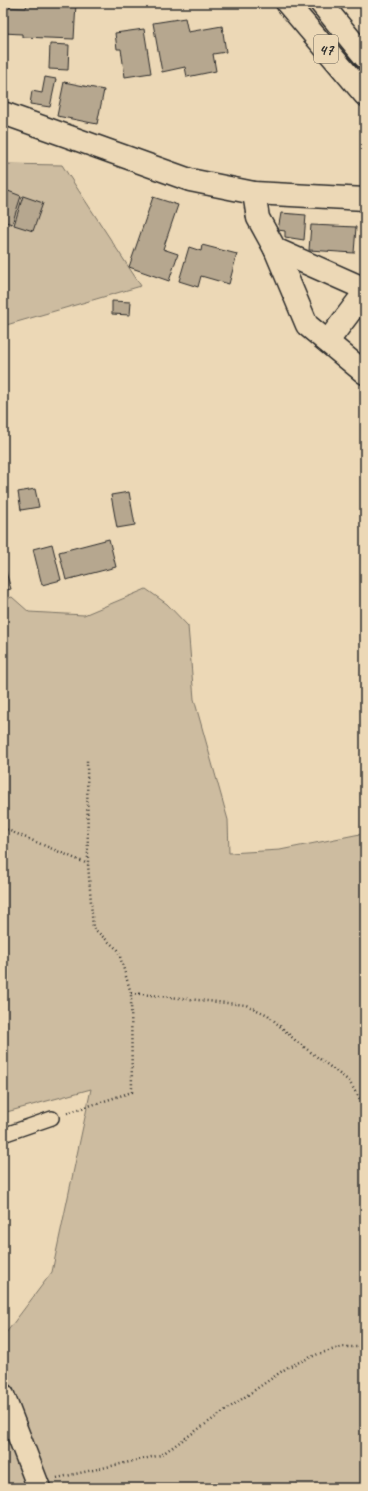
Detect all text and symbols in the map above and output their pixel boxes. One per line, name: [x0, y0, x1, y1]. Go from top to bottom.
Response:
road number: 47: [314, 35, 338, 63]

